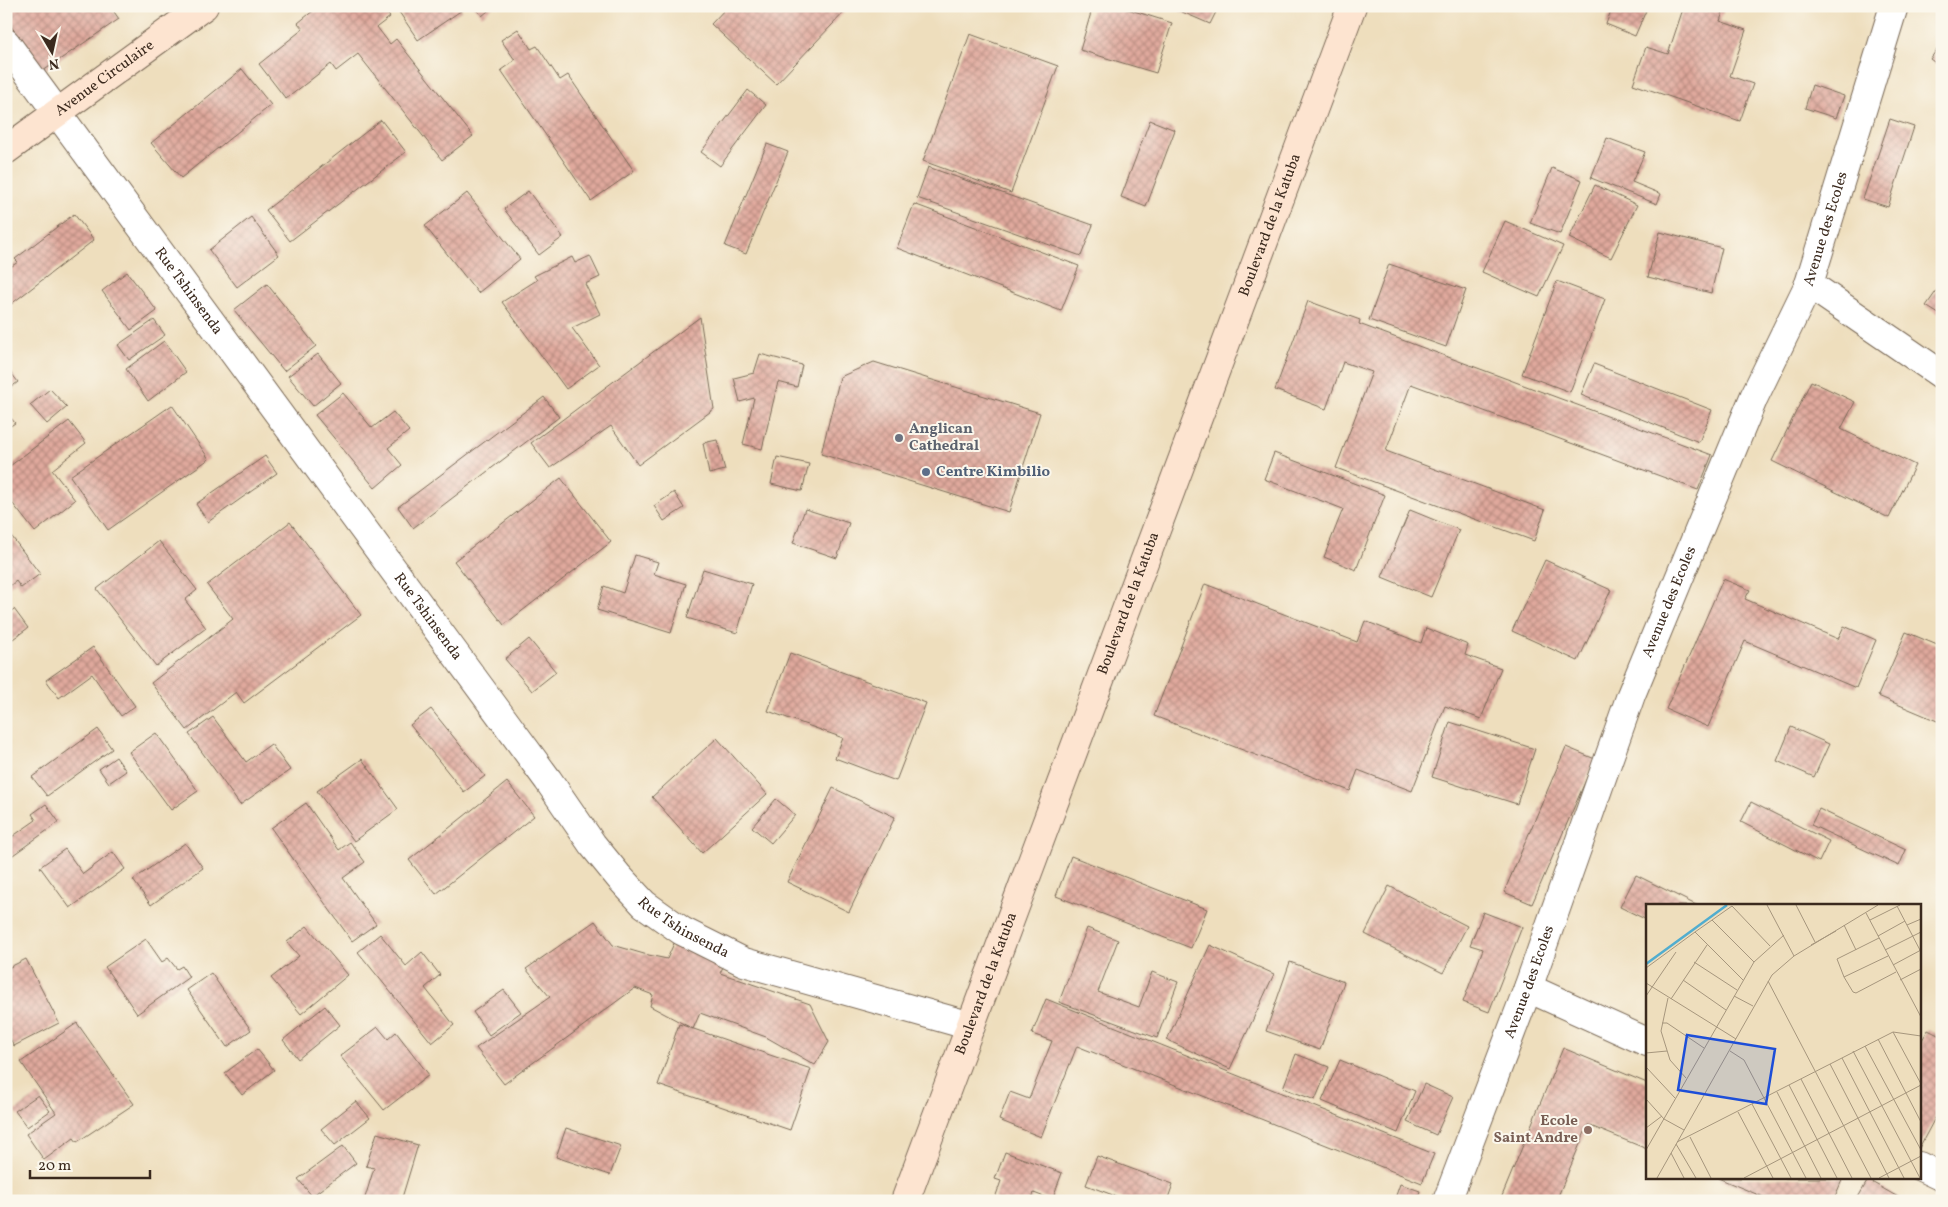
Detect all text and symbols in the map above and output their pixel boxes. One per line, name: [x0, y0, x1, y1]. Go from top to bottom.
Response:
north arrow: [28, 28, 78, 78]
street label: Avenue Circulaire: [51, 35, 159, 121]
text: N: [47, 53, 60, 74]
street label: Boulevard de la Katuba: [1234, 151, 1306, 299]
street label: Avenue des Ecoles: [1798, 169, 1853, 289]
street label: Rue Tshinsenda: [149, 243, 228, 339]
place label: Anglican Cathedral: [909, 419, 979, 457]
marker: Anglican Cathedral: [893, 432, 905, 444]
place label: Centre Kimbilio: [936, 462, 1051, 483]
marker: Centre Kimbilio: [920, 466, 932, 478]
street label: Boulevard de la Katuba: [1092, 529, 1165, 678]
street label: Avenue des Ecoles: [1637, 543, 1702, 661]
street label: Rue Tshinsenda: [389, 569, 467, 665]
street label: Rue Tshinsenda: [632, 893, 733, 963]
inset map: [1646, 904, 1920, 1180]
street label: Boulevard de la Katuba: [950, 909, 1023, 1058]
street label: Avenue des Ecoles: [1499, 923, 1560, 1042]
place label: Ecole Saint Andre: [1494, 1111, 1578, 1149]
marker: Ecole Saint Andre: [1582, 1124, 1594, 1136]
scale bar: [30, 1147, 150, 1179]
text: 20 m: [38, 1156, 71, 1177]

